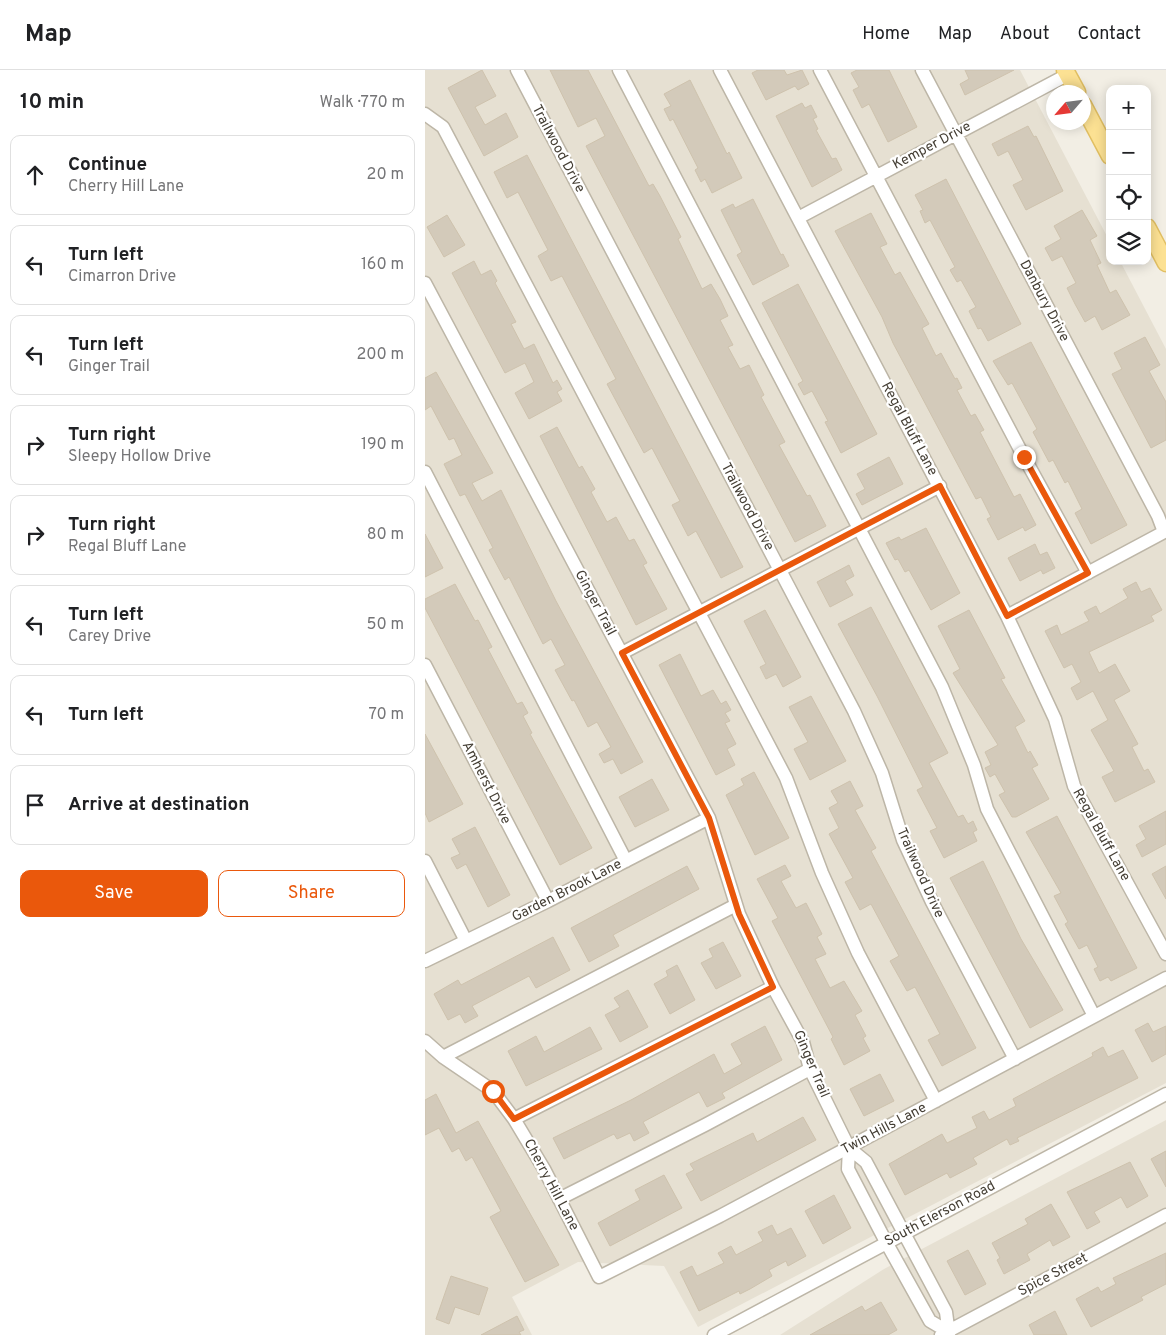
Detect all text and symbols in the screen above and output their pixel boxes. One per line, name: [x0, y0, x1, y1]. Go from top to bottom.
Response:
text: Map: [25, 20, 72, 50]
text: Home: [862, 23, 910, 46]
text: Map: [938, 23, 972, 46]
text: About: [1000, 23, 1049, 46]
text: Contact: [1077, 23, 1141, 46]
north arrow: [1046, 85, 1091, 130]
map controls: [1106, 85, 1151, 265]
button: +: [1106, 85, 1151, 130]
text: 10 min: [20, 89, 84, 116]
text: Walk · 770 m: [320, 93, 405, 113]
street label: Trailwood Drive: [528, 102, 588, 196]
street label: Kemper Drive: [890, 118, 974, 174]
button: −: [1106, 130, 1151, 175]
text: Continue: [68, 153, 147, 177]
icon: ahead: [21, 161, 49, 189]
text: 20 m: [367, 165, 404, 185]
button: locate: [1106, 175, 1151, 220]
text: Cherry Hill Lane: [68, 177, 184, 197]
button: layers: [1106, 220, 1151, 265]
text: Turn left: [68, 243, 144, 267]
icon: left: [21, 251, 49, 279]
text: 160 m: [361, 255, 404, 275]
street label: Danbury Drive: [1015, 257, 1073, 345]
text: Cimarron Drive: [68, 267, 176, 287]
text: Turn left: [68, 333, 144, 357]
icon: left: [21, 341, 49, 369]
text: 200 m: [356, 345, 404, 365]
text: Ginger Trail: [68, 357, 150, 377]
street label: Regal Bluff Lane: [877, 379, 941, 479]
text: Turn right: [68, 423, 156, 447]
icon: right: [21, 431, 49, 459]
text: 190 m: [361, 435, 404, 455]
route end: [1013, 446, 1036, 469]
text: Sleepy Hollow Drive: [68, 447, 211, 467]
street label: Trailwood Drive: [717, 460, 777, 554]
text: Turn right: [68, 513, 156, 537]
icon: right: [21, 521, 49, 549]
text: 80 m: [367, 525, 404, 545]
text: Regal Bluff Lane: [68, 537, 186, 557]
street label: Ginger Trail: [571, 567, 619, 639]
text: Turn left: [68, 603, 144, 627]
icon: left: [21, 611, 49, 639]
text: 50 m: [367, 615, 404, 635]
text: Carey Drive: [68, 627, 151, 647]
icon: left: [21, 701, 49, 729]
text: Turn left: [68, 703, 144, 727]
text: 70 m: [369, 705, 404, 725]
street label: Amherst Drive: [458, 739, 514, 827]
street label: Regal Bluff Lane: [1068, 786, 1134, 884]
icon: arrive: [21, 791, 49, 819]
text: Arrive at destination: [68, 793, 249, 817]
street label: Trailwood Drive: [893, 825, 947, 921]
street label: Garden Brook Lane: [509, 856, 625, 926]
button: Save: [20, 870, 208, 917]
button: Share: [218, 870, 405, 917]
street label: Ginger Trail: [789, 1028, 833, 1100]
route start: [482, 1080, 505, 1103]
street label: Twin Hills Lane: [839, 1099, 929, 1159]
street label: Cherry Hill Lane: [520, 1136, 582, 1234]
street label: South Elerson Road: [882, 1178, 998, 1250]
street label: Spice Street: [1015, 1250, 1091, 1300]

